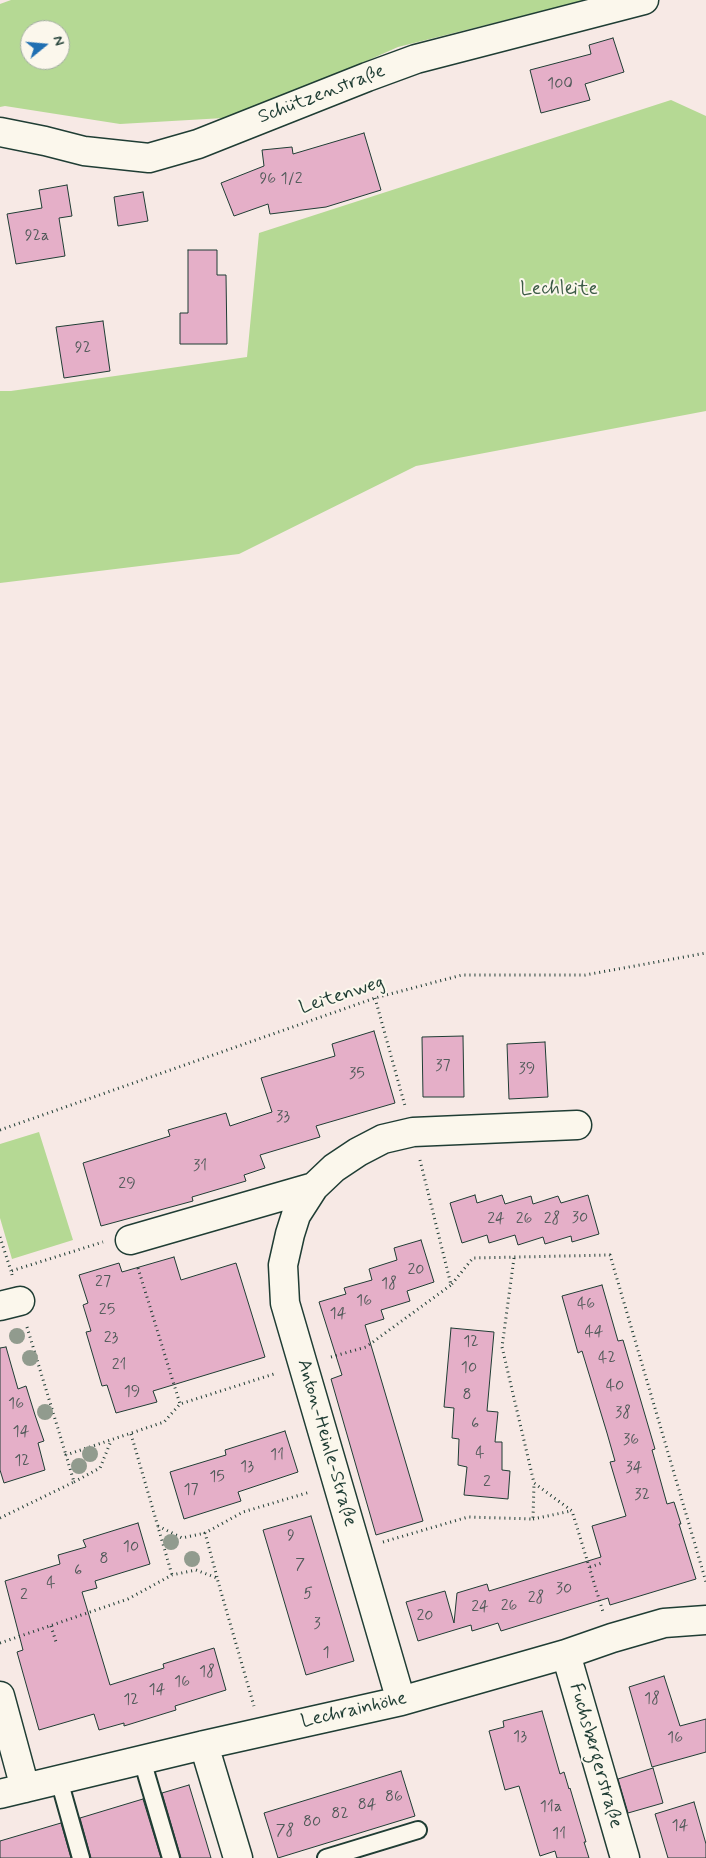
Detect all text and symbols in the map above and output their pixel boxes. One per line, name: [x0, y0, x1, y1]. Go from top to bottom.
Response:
north arrow: [20, 20, 70, 70]
text: N: [48, 34, 68, 48]
street label: Schützenstraße: [255, 60, 389, 130]
house number: 100: [547, 75, 573, 95]
house number: 96 1/2: [260, 170, 302, 190]
house number: 92a: [25, 227, 49, 247]
park label: Lechleite: [520, 279, 598, 301]
house number: 92: [75, 339, 91, 359]
street label: Leitenweg: [297, 972, 387, 1020]
house number: 37: [435, 1057, 451, 1077]
house number: 39: [519, 1060, 535, 1080]
house number: 35: [349, 1065, 365, 1085]
house number: 33: [276, 1108, 290, 1128]
house number: 31: [193, 1157, 207, 1177]
house number: 29: [118, 1175, 136, 1195]
house number: 30: [572, 1209, 588, 1229]
house number: 24: [487, 1210, 505, 1230]
house number: 26: [516, 1210, 532, 1230]
house number: 28: [544, 1210, 560, 1230]
house number: 20: [408, 1261, 424, 1281]
house number: 27: [95, 1273, 111, 1293]
house number: 18: [381, 1275, 397, 1295]
house number: 16: [356, 1292, 372, 1312]
house number: 46: [577, 1295, 595, 1315]
house number: 25: [99, 1301, 115, 1321]
house number: 14: [330, 1305, 346, 1325]
house number: 44: [584, 1323, 604, 1343]
house number: 23: [104, 1329, 118, 1349]
house number: 12: [463, 1333, 479, 1353]
house number: 42: [598, 1349, 616, 1369]
house number: 21: [112, 1356, 126, 1376]
street label: Anton-Heinle-Straße: [291, 1357, 361, 1529]
house number: 10: [461, 1359, 477, 1379]
house number: 40: [606, 1377, 624, 1397]
house number: 19: [124, 1383, 140, 1403]
house number: 8: [462, 1386, 472, 1406]
house number: 16: [8, 1395, 24, 1415]
house number: 38: [615, 1404, 631, 1424]
house number: 6: [471, 1415, 479, 1435]
house number: 14: [13, 1423, 29, 1443]
house number: 36: [623, 1431, 639, 1451]
house number: 4: [475, 1444, 485, 1464]
house number: 11: [270, 1446, 284, 1466]
house number: 12: [14, 1452, 30, 1472]
house number: 13: [240, 1458, 254, 1478]
house number: 34: [626, 1459, 642, 1479]
house number: 15: [209, 1468, 225, 1488]
house number: 2: [483, 1473, 491, 1493]
house number: 17: [183, 1481, 199, 1501]
house number: 32: [634, 1486, 650, 1506]
house number: 9: [287, 1527, 295, 1547]
house number: 10: [123, 1538, 139, 1558]
house number: 8: [99, 1550, 109, 1570]
house number: 7: [295, 1556, 305, 1576]
house number: 6: [74, 1562, 82, 1582]
house number: 4: [46, 1574, 56, 1594]
house number: 30: [556, 1580, 572, 1600]
house number: 5: [303, 1585, 313, 1605]
house number: 2: [20, 1586, 28, 1606]
house number: 28: [528, 1589, 544, 1609]
house number: 26: [501, 1597, 517, 1617]
house number: 24: [471, 1598, 489, 1618]
house number: 20: [417, 1607, 433, 1627]
house number: 3: [313, 1615, 321, 1635]
house number: 1: [322, 1644, 330, 1664]
house number: 18: [199, 1663, 215, 1683]
house number: 16: [174, 1673, 190, 1693]
house number: 14: [149, 1681, 165, 1701]
street label: Fuchsbergerstraße: [563, 1681, 627, 1831]
street label: Lechrainhöhe: [299, 1688, 409, 1734]
house number: 18: [644, 1690, 660, 1710]
house number: 12: [123, 1691, 139, 1711]
house number: 13: [513, 1728, 527, 1748]
house number: 16: [667, 1729, 683, 1749]
house number: 86: [385, 1788, 403, 1808]
house number: 84: [358, 1796, 376, 1816]
house number: 11a: [540, 1798, 562, 1818]
house number: 82: [331, 1805, 349, 1825]
house number: 80: [303, 1813, 321, 1833]
house number: 14: [672, 1817, 688, 1837]
house number: 78: [276, 1822, 294, 1842]
house number: 11: [552, 1825, 566, 1845]

